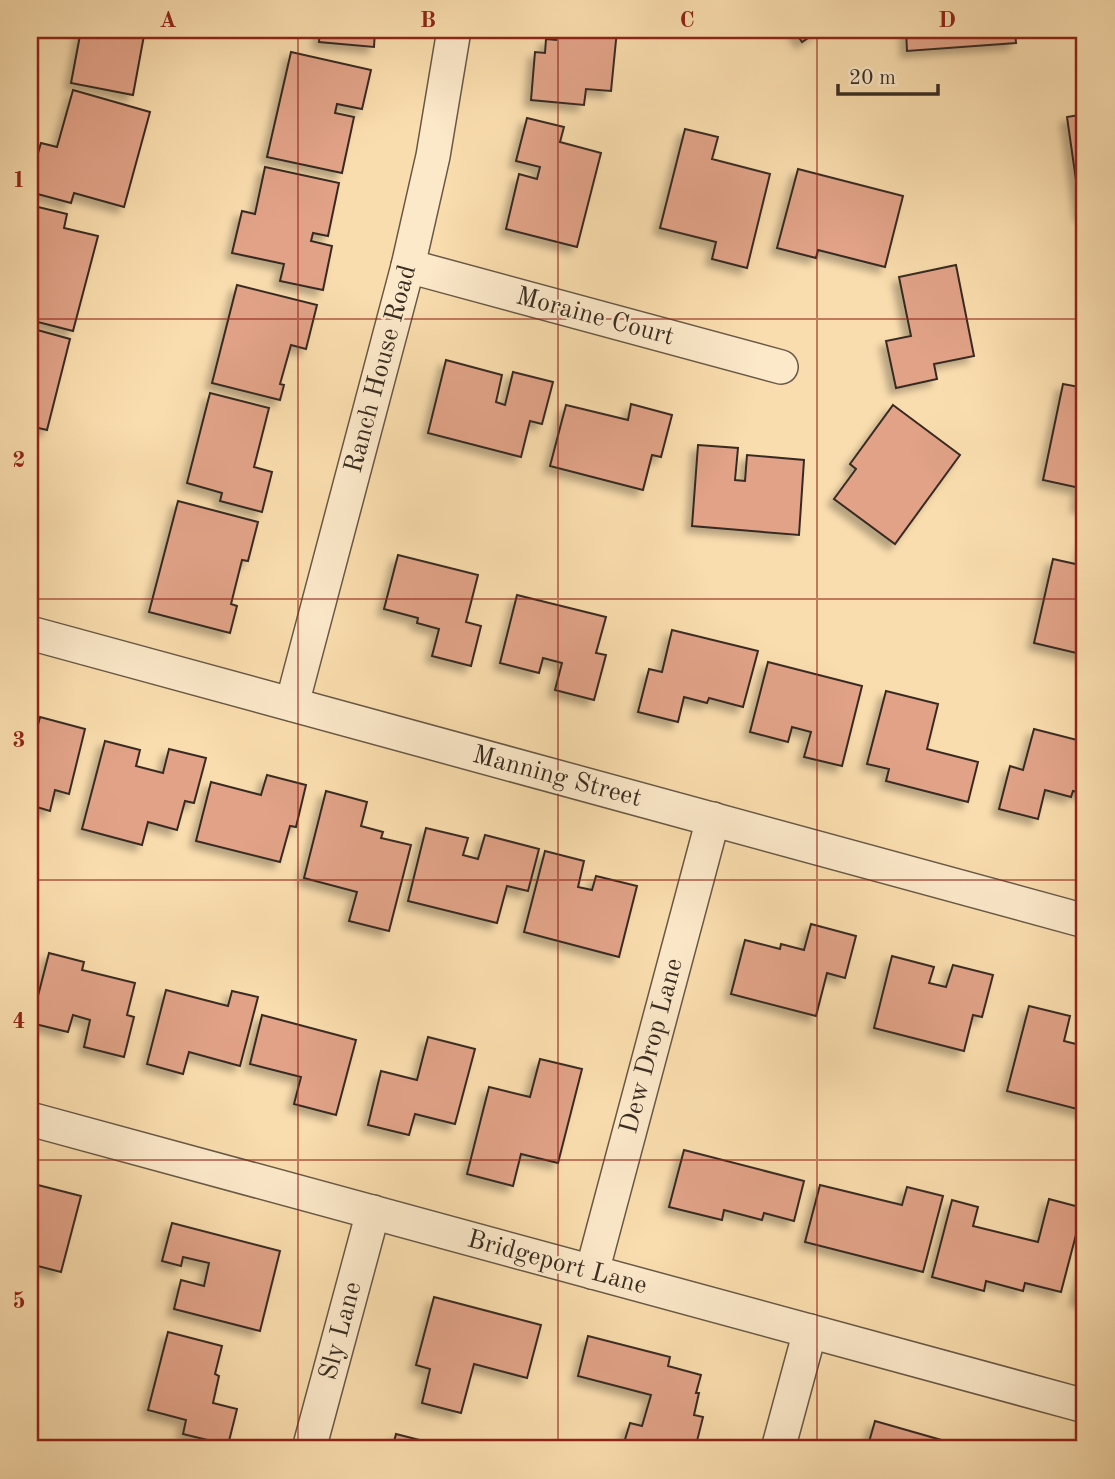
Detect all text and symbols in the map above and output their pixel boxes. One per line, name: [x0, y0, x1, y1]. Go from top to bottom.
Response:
text: A: [159, 9, 177, 32]
text: B: [420, 9, 436, 32]
text: C: [679, 9, 695, 32]
text: D: [938, 9, 956, 32]
scale bar: [838, 52, 938, 96]
text: 20 m: [849, 68, 896, 89]
text: 1: [12, 169, 26, 192]
street label: Ranch House Road: [341, 262, 421, 476]
street label: Moraine Court: [513, 283, 677, 351]
text: 2: [12, 449, 26, 472]
text: 3: [12, 729, 26, 752]
street label: Manning Street: [470, 742, 644, 812]
street label: Dew Drop Lane: [616, 955, 688, 1137]
text: 4: [12, 1010, 26, 1033]
street label: Bridgeport Lane: [464, 1227, 650, 1299]
street label: Sly Lane: [315, 1279, 367, 1383]
text: 5: [12, 1290, 26, 1313]

